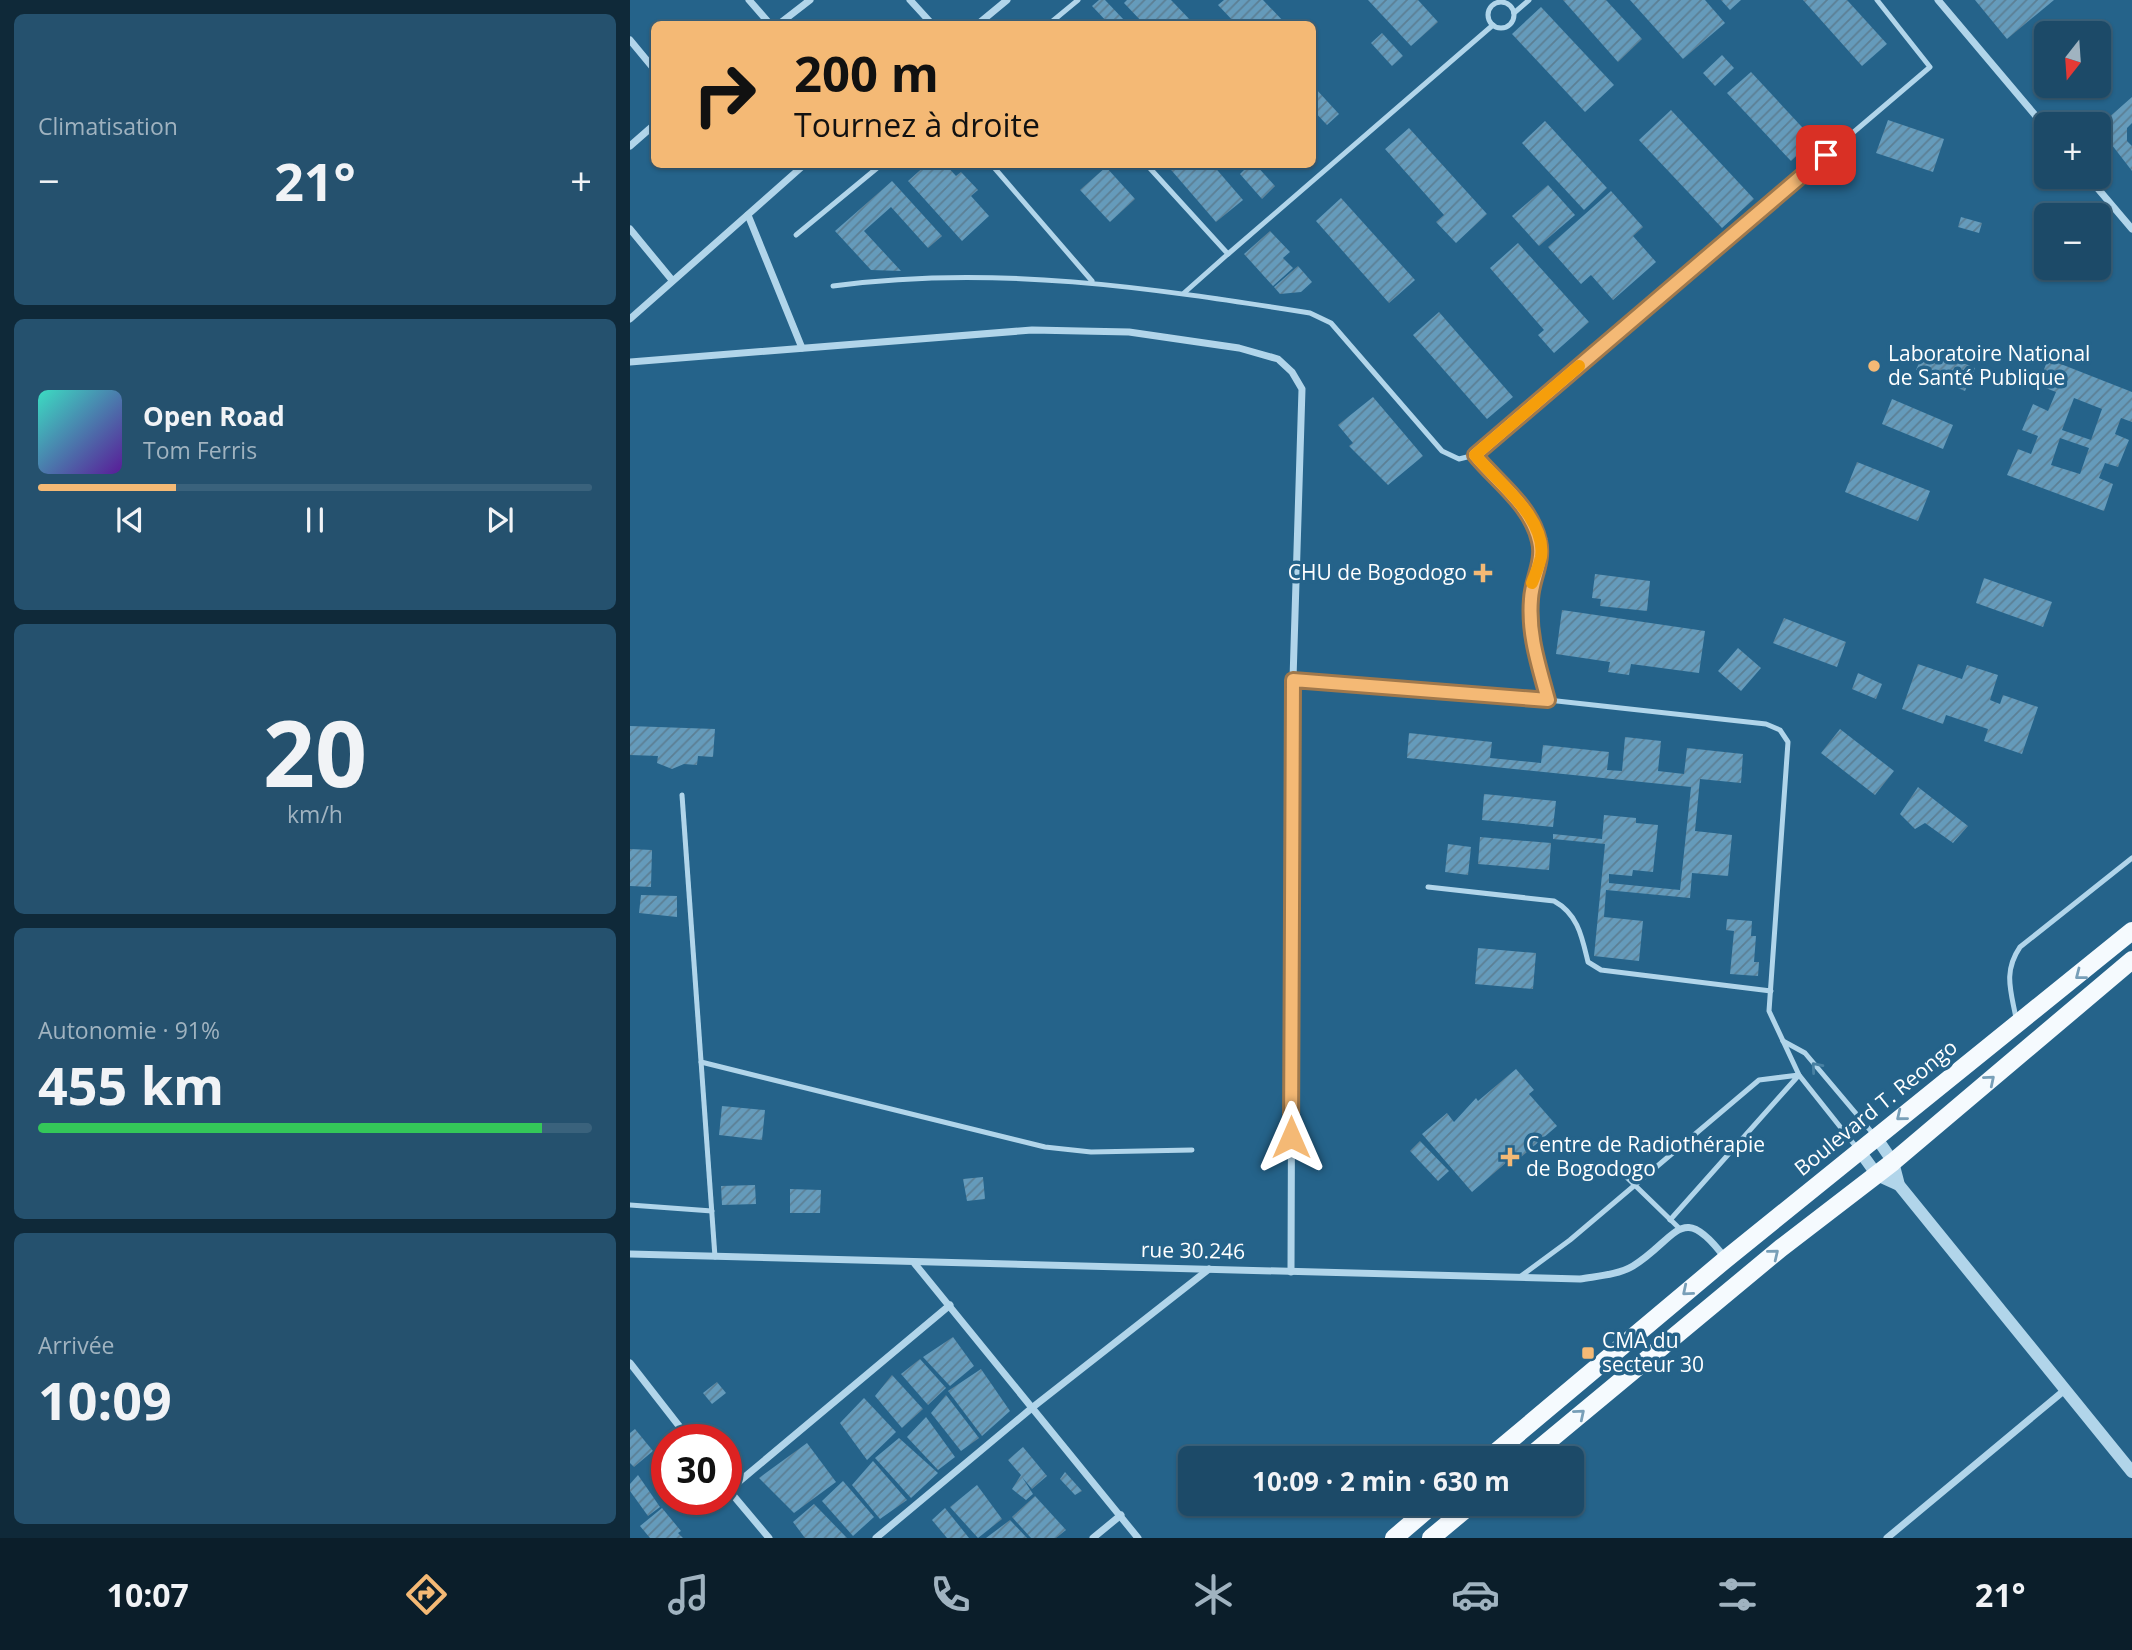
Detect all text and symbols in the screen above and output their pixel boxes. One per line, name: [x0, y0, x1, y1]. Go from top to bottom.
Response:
north arrow: [2034, 21, 2110, 98]
map controls: [2034, 21, 2111, 280]
text: 200 m: [794, 40, 939, 106]
icon: right: [679, 49, 770, 140]
text: Tournez à droite: [794, 103, 1040, 146]
text: Climatisation: [38, 110, 178, 142]
button: +: [2034, 112, 2111, 189]
pin: [1796, 125, 1856, 185]
icon: arrive: [1807, 136, 1845, 174]
text: 21°: [274, 145, 356, 216]
text: −: [38, 154, 60, 206]
text: +: [570, 154, 592, 206]
button: −: [2034, 203, 2111, 280]
place label: Laboratoire National de Santé Publique: [1888, 339, 2090, 391]
marker: Laboratoire National de Santé Publique: [1866, 358, 1882, 374]
text: Open Road: [143, 398, 285, 434]
text: Tom Ferris: [143, 434, 257, 466]
icon: previous: [111, 501, 149, 539]
icon: pause: [296, 501, 334, 539]
icon: next: [481, 501, 519, 539]
place label: CHU de Bogodogo: [1288, 558, 1467, 586]
marker: CHU de Bogodogo: [1473, 563, 1493, 583]
text: 20: [263, 690, 367, 814]
text: km/h: [287, 798, 343, 830]
one-way arrow: [2075, 967, 2088, 979]
text: Autonomie · 91%: [38, 1014, 220, 1046]
street label: Boulevard T. Reongo: [1788, 1033, 1963, 1182]
text: 455 km: [38, 1049, 224, 1120]
one-way arrow: [1812, 1062, 1824, 1075]
one-way arrow: [1981, 1076, 1994, 1088]
position arrow: [1254, 1100, 1328, 1174]
one-way arrow: [1897, 1108, 1909, 1121]
place label: Centre de Radiothérapie de Bogodogo: [1526, 1130, 1765, 1182]
marker: Centre de Radiothérapie de Bogodogo: [1500, 1147, 1520, 1167]
street label: rue 30.246: [1141, 1235, 1245, 1265]
one-way arrow: [1767, 1249, 1779, 1262]
one-way arrow: [1683, 1283, 1696, 1295]
place label: CMA du secteur 30: [1602, 1326, 1704, 1378]
text: Arrivée: [38, 1329, 114, 1361]
marker: CMA du secteur 30: [1580, 1345, 1596, 1361]
text: 10:09: [38, 1364, 172, 1435]
one-way arrow: [1572, 1410, 1585, 1422]
speed limit sign: 30: [651, 1424, 742, 1515]
text: 10:09 · 2 min · 630 m: [1252, 1463, 1510, 1499]
icon: directions: [402, 1570, 451, 1619]
icon: music: [664, 1570, 713, 1619]
icon: phone: [926, 1570, 975, 1619]
icon: climate: [1189, 1570, 1238, 1619]
icon: car: [1451, 1570, 1500, 1619]
icon: filters: [1713, 1570, 1762, 1619]
text: 10:07: [107, 1573, 189, 1616]
text: 21°: [1975, 1573, 2025, 1616]

